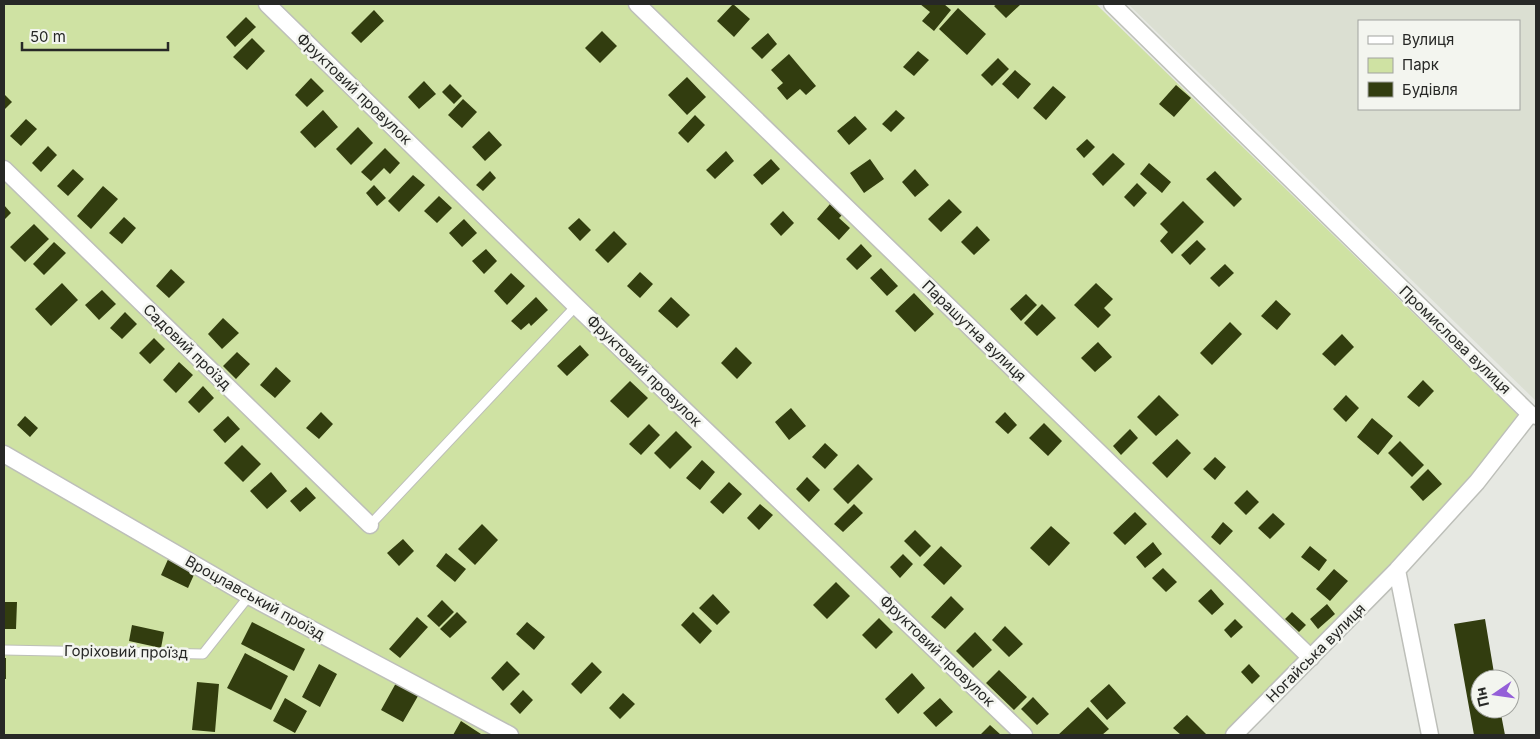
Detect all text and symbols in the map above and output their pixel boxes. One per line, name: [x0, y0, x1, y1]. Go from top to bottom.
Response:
scale bar: [22, 20, 169, 52]
legend: [1358, 20, 1520, 110]
text: 50 m: [30, 27, 66, 46]
street label: Фруктовий провулок: [293, 29, 416, 149]
text: Вулиця: [1402, 30, 1454, 49]
text: Парк: [1402, 55, 1439, 74]
text: Будівля: [1402, 80, 1458, 99]
street label: Парашутна вулиця: [918, 276, 1031, 385]
street label: Промислова вулиця: [1396, 281, 1515, 398]
street label: Садовий проїзд: [139, 300, 236, 394]
street label: Фруктовий провулок: [583, 311, 706, 431]
street label: Вроцлавський проїзд: [182, 551, 328, 644]
street label: Фруктовий провулок: [876, 591, 999, 711]
street label: Ногайська вулиця: [1262, 599, 1369, 706]
street label: Горіховий проїзд: [64, 641, 188, 662]
north arrow: [1470, 669, 1520, 719]
text: Пн: [1471, 686, 1492, 708]

